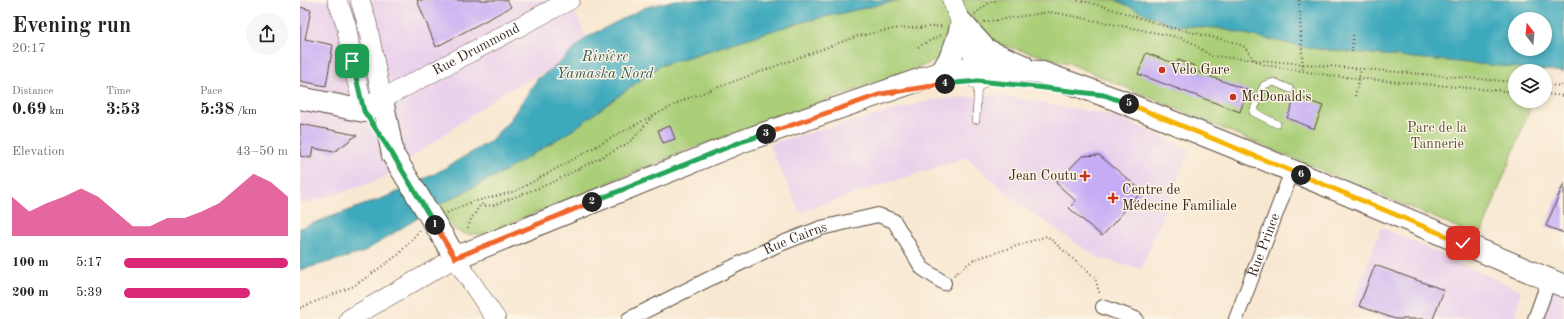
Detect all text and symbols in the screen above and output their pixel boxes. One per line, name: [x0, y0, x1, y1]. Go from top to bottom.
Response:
north arrow: [1508, 12, 1552, 56]
map controls: [1508, 12, 1552, 108]
button: share: [246, 13, 288, 55]
text: Evening run: [12, 15, 131, 37]
street label: Rue Drummond: [430, 21, 522, 78]
text: 20:17: [12, 42, 46, 55]
pin: [335, 44, 369, 78]
icon: arrive: [341, 50, 363, 72]
water label: Rivière Yamaska Nord: [556, 50, 655, 82]
place label: Velo Gare: [1170, 63, 1230, 77]
button: layers: [1508, 64, 1552, 108]
marker: Velo Gare: [1157, 65, 1167, 75]
pin: 4: [935, 74, 955, 94]
text: 4: [942, 78, 948, 89]
text: Distance: [12, 86, 53, 97]
text: Time: [106, 86, 131, 97]
text: Pace: [200, 86, 222, 97]
place label: McDonald's: [1241, 90, 1312, 104]
marker: McDonald's: [1228, 92, 1238, 102]
pin: 5: [1119, 94, 1139, 114]
text: 5: [1126, 98, 1132, 109]
text: 0.69: [12, 101, 46, 118]
text: 3:53: [106, 101, 140, 118]
text: 5:38: [200, 101, 234, 118]
text: km: [46, 106, 64, 117]
text: /km: [234, 106, 257, 117]
park label: Parc de la Tannerie: [1407, 121, 1467, 151]
pin: 3: [756, 124, 776, 144]
text: 3: [763, 128, 769, 139]
text: Elevation: [12, 145, 65, 158]
text: 43–50 m: [236, 145, 288, 158]
pin: 6: [1291, 165, 1311, 185]
place label: Jean Coutu: [1008, 169, 1078, 183]
text: 6: [1298, 169, 1304, 180]
marker: Jean Coutu: [1080, 171, 1090, 181]
place label: Centre de Médecine Familiale: [1122, 183, 1237, 213]
pin: 2: [582, 192, 602, 212]
marker: Centre de Médecine Familiale: [1107, 192, 1119, 204]
text: 2: [589, 196, 595, 207]
street label: Rue Prince: [1246, 211, 1282, 279]
pin: 1: [425, 215, 445, 235]
text: 1: [432, 219, 438, 230]
street label: Rue Cairns: [761, 220, 828, 258]
pin: [1446, 226, 1480, 260]
icon: check: [1452, 232, 1474, 254]
text: 100 m: [12, 256, 49, 269]
text: 5:17: [76, 256, 102, 269]
text: 200 m: [12, 286, 49, 299]
text: 5:39: [76, 286, 102, 299]

